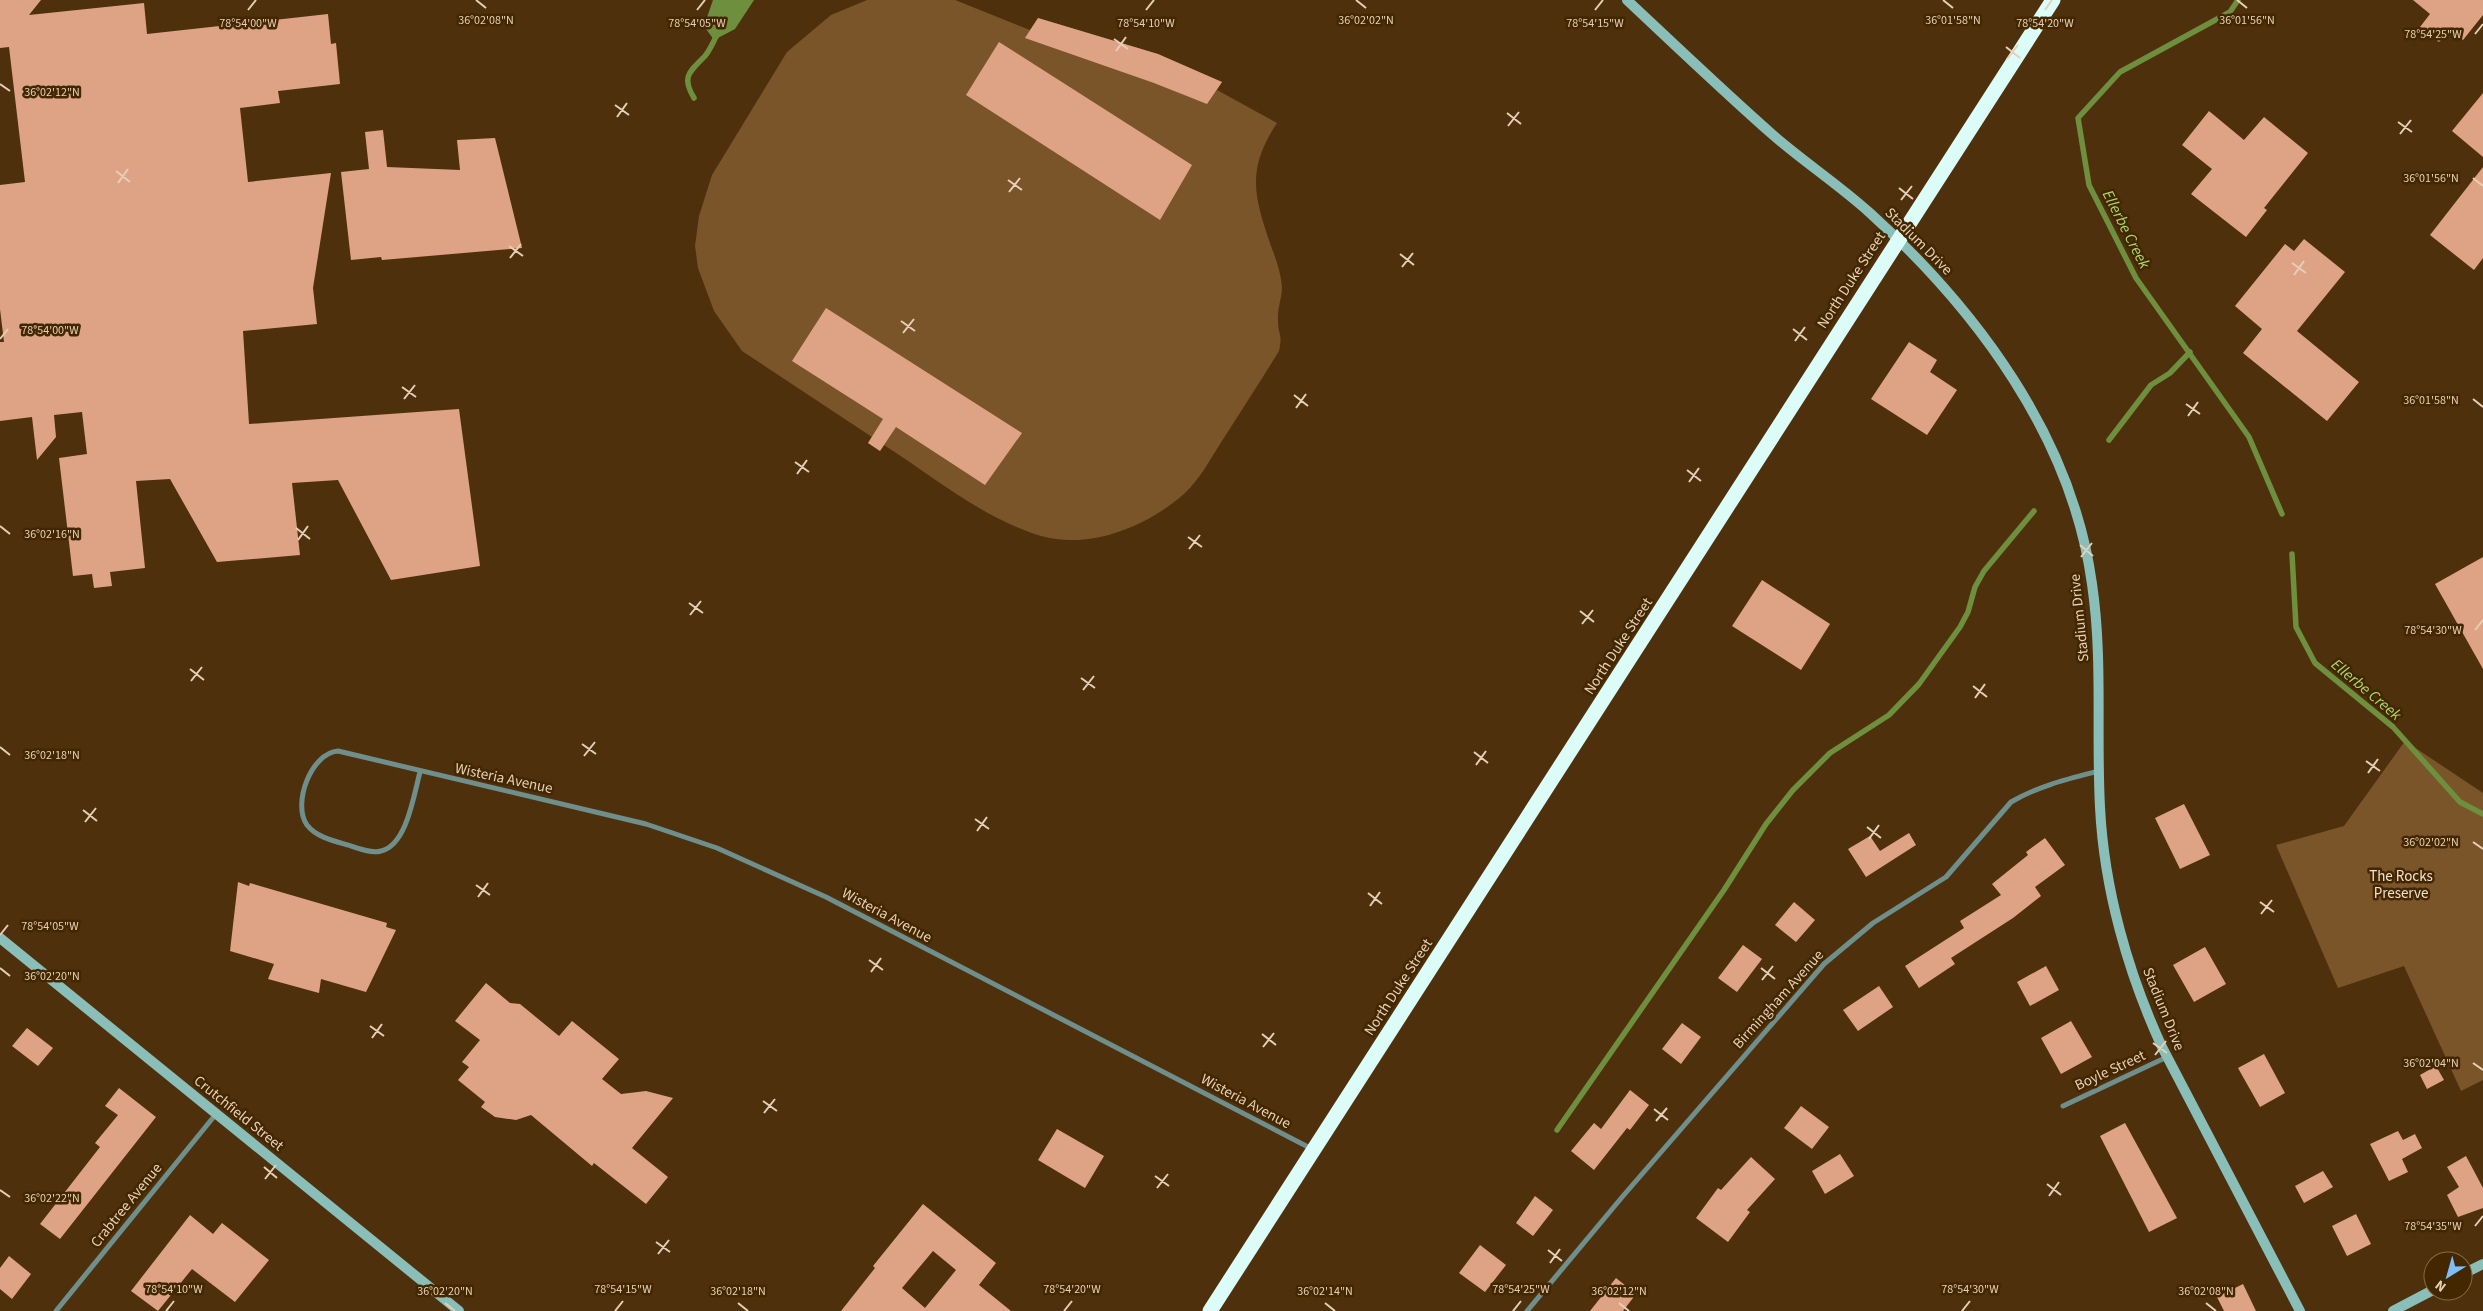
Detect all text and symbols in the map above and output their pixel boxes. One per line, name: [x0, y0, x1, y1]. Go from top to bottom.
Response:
text: 36°02'08"N: [458, 12, 514, 29]
text: 36°02'02"N: [1338, 12, 1394, 29]
text: 36°01'58"N: [1925, 12, 1981, 29]
text: 36°01'56"N: [2219, 12, 2275, 29]
text: 78°54'00"W: [219, 15, 277, 32]
text: 78°54'05"W: [668, 15, 726, 32]
text: 78°54'10"W: [1117, 15, 1175, 32]
text: 78°54'15"W: [1566, 15, 1624, 32]
text: 78°54'20"W: [2016, 15, 2074, 32]
text: 78°54'25"W: [2404, 26, 2462, 43]
text: 36°02'12"N: [24, 84, 80, 101]
text: 36°01'56"N: [2403, 170, 2459, 187]
water label: Ellerbe Creek: [2097, 186, 2156, 273]
street label: Stadium Drive: [1880, 203, 1957, 280]
street label: North Duke Street: [1812, 228, 1891, 333]
text: 78°54'00"W: [21, 322, 79, 339]
text: 36°01'58"N: [2403, 392, 2459, 409]
text: 36°02'16"N: [24, 526, 80, 543]
street label: Stadium Drive: [2064, 573, 2095, 663]
street label: North Duke Street: [1579, 594, 1658, 699]
text: 78°54'30"W: [2404, 622, 2462, 639]
water label: Ellerbe Creek: [2326, 654, 2407, 726]
text: 36°02'18"N: [24, 747, 80, 764]
street label: Wisteria Avenue: [453, 758, 555, 799]
text: 36°02'02"N: [2403, 834, 2459, 851]
park label: The Rocks Preserve: [2369, 866, 2433, 904]
street label: Wisteria Avenue: [838, 883, 936, 948]
text: 78°54'05"W: [21, 918, 79, 935]
street label: North Duke Street: [1359, 935, 1438, 1040]
street label: Birmingham Avenue: [1728, 945, 1829, 1054]
street label: Stadium Drive: [2137, 964, 2190, 1054]
text: 36°02'20"N: [24, 968, 80, 985]
street label: Boyle Street: [2071, 1045, 2149, 1096]
text: 36°02'04"N: [2403, 1055, 2459, 1072]
street label: Wisteria Avenue: [1197, 1069, 1295, 1134]
street label: Crutchfield Street: [189, 1071, 288, 1156]
street label: Crabtree Avenue: [86, 1159, 167, 1252]
text: 36°02'22"N: [24, 1190, 80, 1207]
text: 78°54'35"W: [2404, 1218, 2462, 1235]
north arrow: [2423, 1251, 2473, 1301]
text: N: [2431, 1275, 2451, 1296]
text: 78°54'10"W: [145, 1281, 203, 1298]
text: 78°54'15"W: [594, 1281, 652, 1298]
text: 78°54'20"W: [1043, 1281, 1101, 1298]
text: 78°54'25"W: [1492, 1281, 1550, 1298]
text: 78°54'30"W: [1941, 1281, 1999, 1298]
text: 36°02'20"N: [417, 1283, 473, 1300]
text: 36°02'18"N: [710, 1283, 766, 1300]
text: 36°02'14"N: [1297, 1283, 1353, 1300]
text: 36°02'12"N: [1591, 1283, 1647, 1300]
text: 36°02'08"N: [2178, 1283, 2234, 1300]

